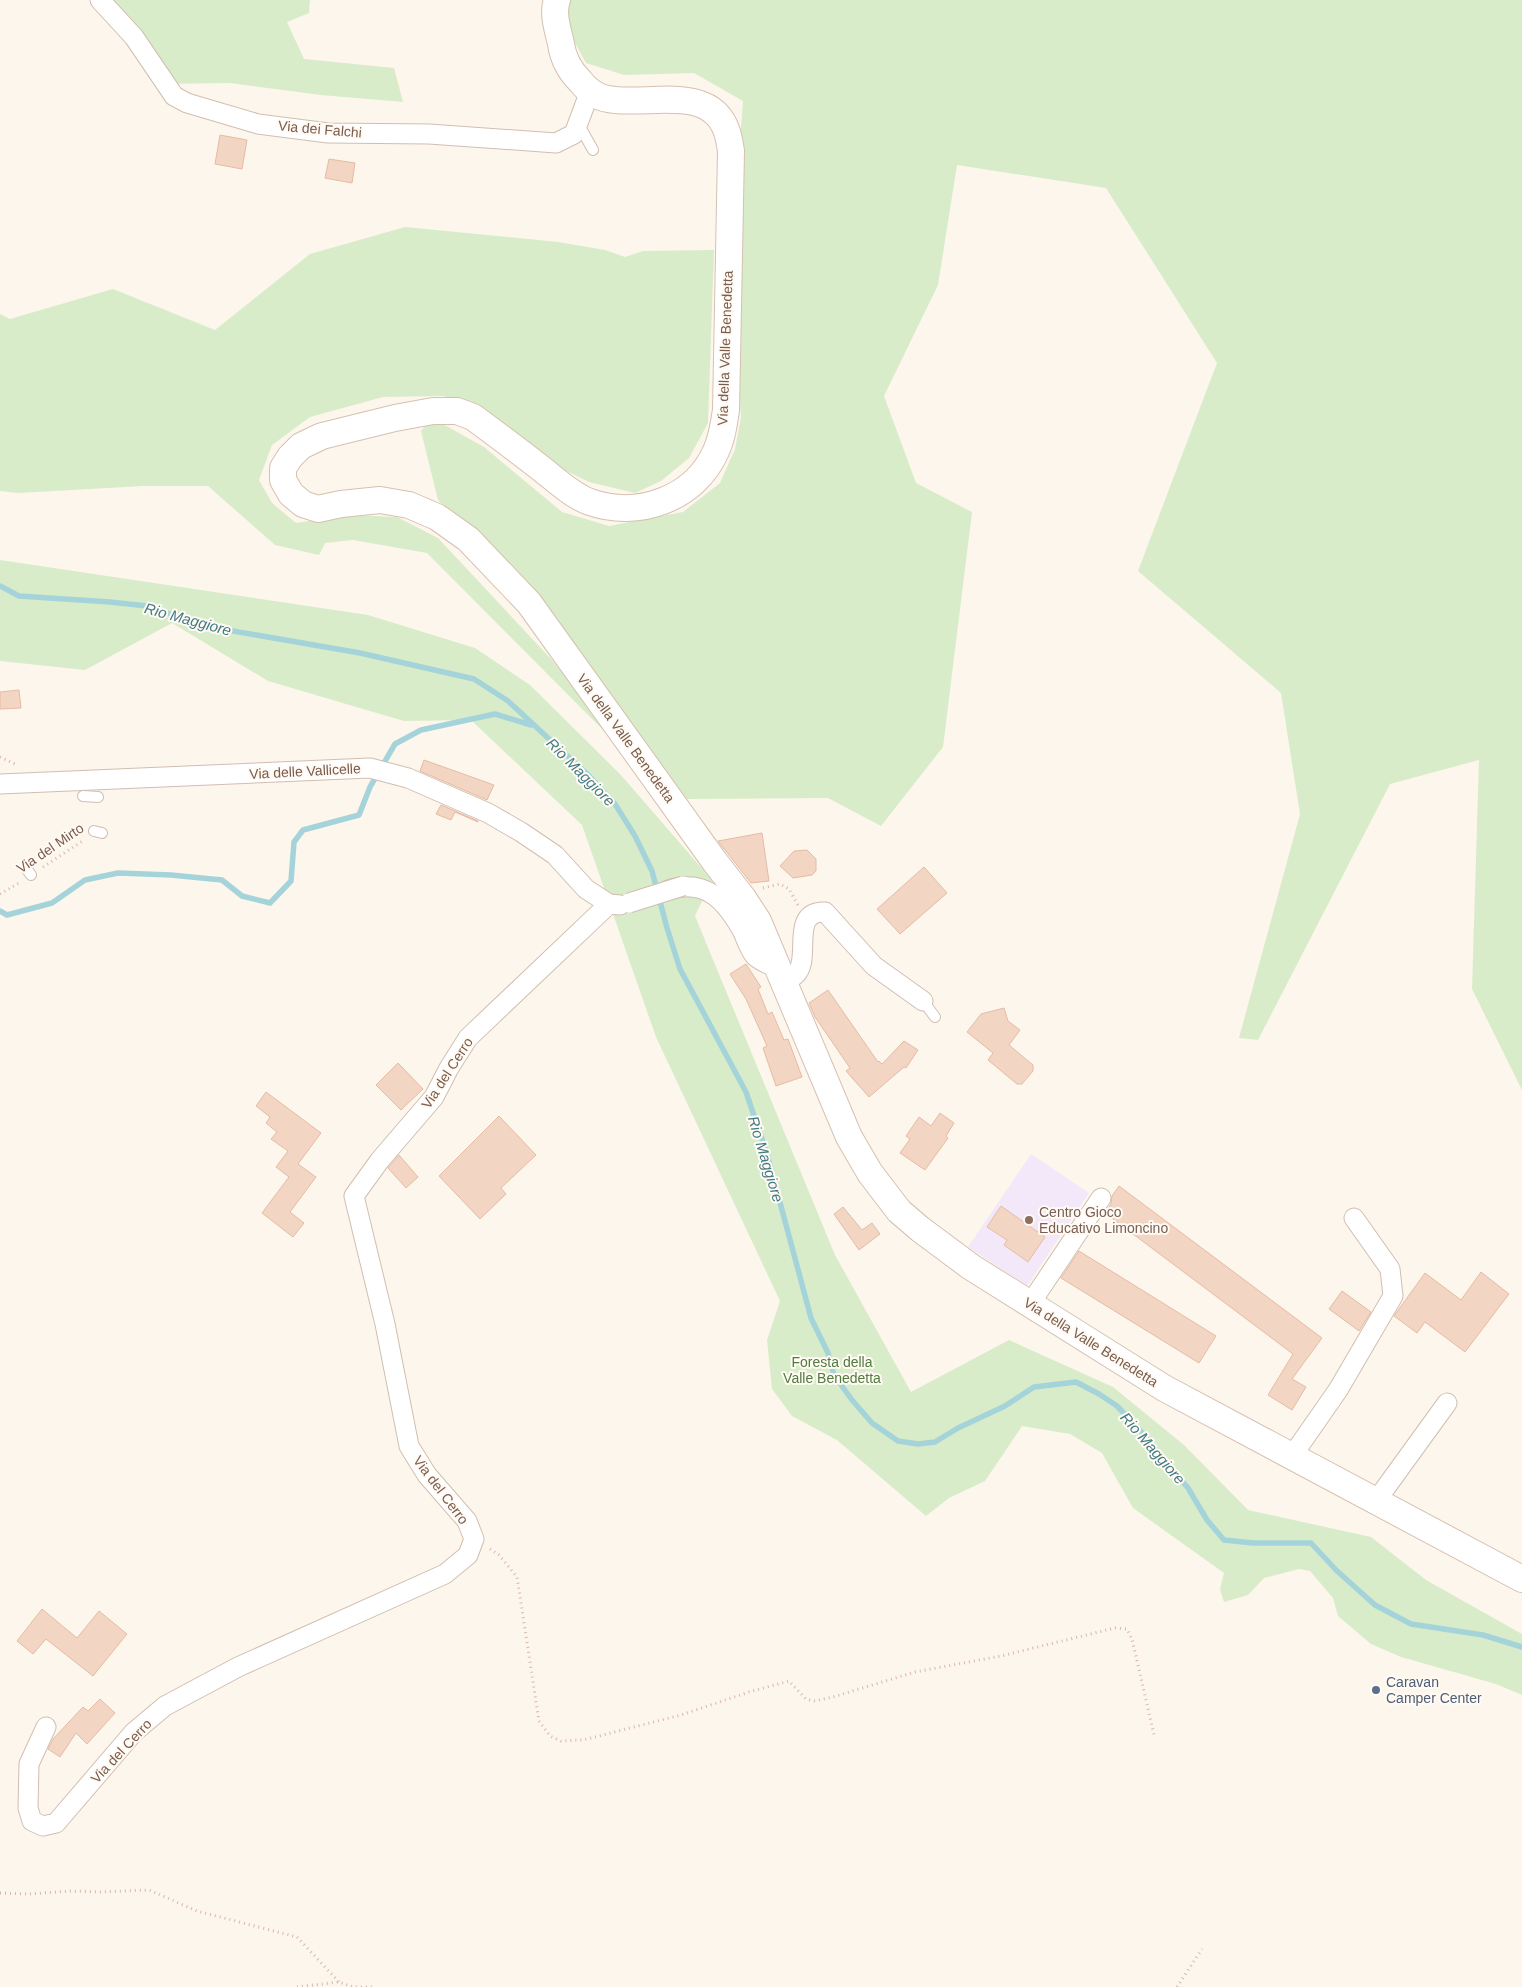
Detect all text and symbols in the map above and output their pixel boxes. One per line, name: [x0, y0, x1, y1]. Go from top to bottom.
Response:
street label: Via dei Falchi: [278, 117, 362, 141]
street label: Via della Valle Benedetta: [714, 270, 736, 426]
water label: Rio Maggiore: [143, 599, 233, 639]
street label: Via della Valle Benedetta: [574, 671, 678, 806]
water label: Rio Maggiore: [543, 734, 619, 810]
street label: Via delle Vallicelle: [249, 760, 361, 782]
street label: Via del Mirto: [13, 820, 87, 876]
street label: Via del Cerro: [418, 1034, 476, 1112]
water label: Rio Maggiore: [745, 1114, 787, 1204]
place label: Centro Gioco Educativo Limoncino: [1039, 1204, 1168, 1236]
marker: Centro Gioco Educativo Limoncino: [1023, 1214, 1035, 1226]
street label: Via della Valle Benedetta: [1021, 1294, 1161, 1390]
park label: Foresta della Valle Benedetta: [783, 1354, 881, 1386]
water label: Rio Maggiore: [1117, 1409, 1189, 1487]
street label: Via del Cerro: [410, 1453, 472, 1528]
place label: Caravan Camper Center: [1386, 1674, 1482, 1706]
marker: Caravan Camper Center: [1370, 1684, 1382, 1696]
street label: Via del Cerro: [87, 1716, 155, 1786]

